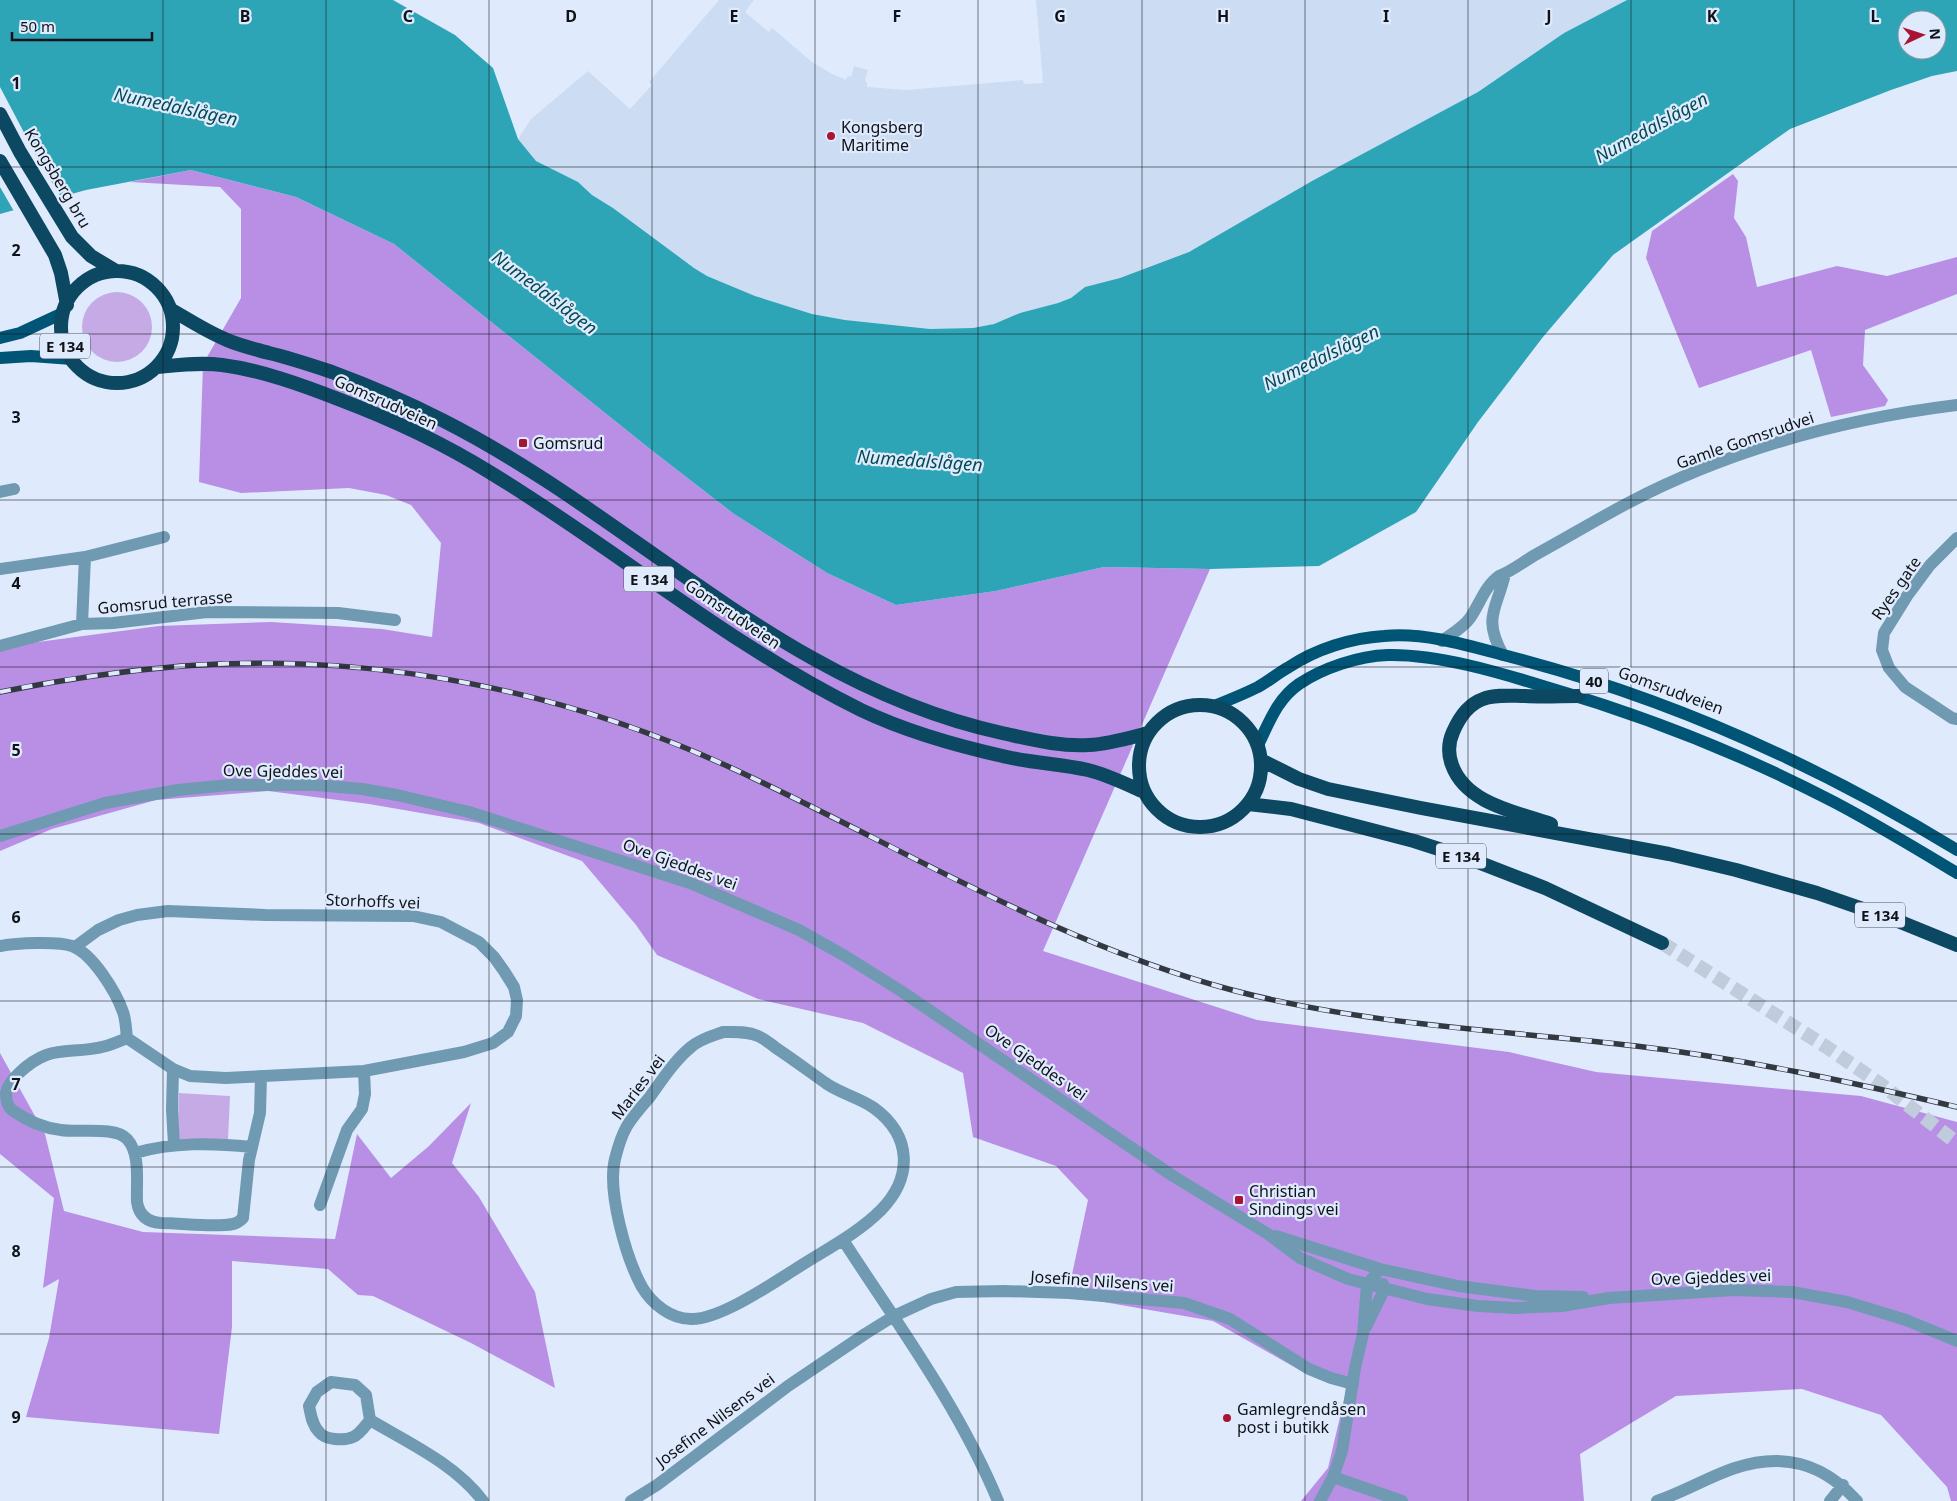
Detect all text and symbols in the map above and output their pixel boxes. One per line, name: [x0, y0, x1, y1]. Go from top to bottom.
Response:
text: B: [240, 5, 250, 27]
text: C: [403, 5, 413, 27]
text: D: [565, 5, 577, 27]
text: E: [730, 5, 739, 27]
text: F: [893, 5, 901, 27]
text: G: [1054, 5, 1066, 27]
text: H: [1217, 5, 1229, 27]
text: I: [1383, 5, 1389, 27]
text: J: [1544, 5, 1552, 27]
text: K: [1707, 5, 1718, 27]
text: L: [1871, 5, 1880, 27]
scale bar: [12, 10, 152, 42]
north arrow: [1897, 10, 1947, 60]
text: 50 m: [20, 16, 55, 36]
text: N: [1926, 28, 1945, 40]
text: 1: [11, 72, 21, 94]
water label: Numedalslågen: [112, 81, 240, 131]
water label: Numedalslågen: [1590, 86, 1712, 168]
place label: Kongsberg Maritime: [841, 116, 923, 156]
street label: Kongsberg bru: [20, 124, 96, 232]
marker: Kongsberg Maritime: [825, 130, 837, 142]
text: 2: [11, 239, 21, 261]
water label: Numedalslågen: [488, 245, 602, 339]
water label: Numedalslågen: [1259, 319, 1383, 395]
road number: E 134: [40, 334, 90, 358]
street label: Gomsrudveien: [331, 369, 441, 435]
text: 3: [11, 406, 21, 428]
street label: Gamle Gomsrudvei: [1673, 406, 1817, 474]
place label: Gomsrud: [533, 432, 603, 454]
marker: Gomsrud: [517, 437, 529, 449]
water label: Numedalslågen: [856, 444, 984, 476]
street label: Ryes gate: [1866, 552, 1926, 624]
road number: E 134: [624, 566, 674, 592]
text: 4: [11, 572, 21, 594]
street label: Gomsrudveien: [681, 574, 785, 654]
street label: Gomsrud terrasse: [97, 585, 233, 619]
street label: Gomsrudveien: [1615, 661, 1727, 719]
road number: 40: [1580, 668, 1608, 694]
text: 5: [11, 739, 21, 761]
street label: Ove Gjeddes vei: [223, 759, 343, 783]
street label: Ove Gjeddes vei: [620, 833, 740, 895]
road number: E 134: [1436, 844, 1486, 868]
street label: Storhoffs vei: [325, 888, 421, 914]
road number: E 134: [1855, 902, 1905, 928]
text: 6: [11, 906, 21, 928]
street label: Ove Gjeddes vei: [980, 1018, 1092, 1106]
street label: Maries vei: [606, 1050, 670, 1124]
text: 7: [11, 1073, 21, 1095]
place label: Christian Sindings vei: [1249, 1180, 1339, 1220]
marker: Christian Sindings vei: [1233, 1194, 1245, 1206]
text: 8: [11, 1240, 21, 1262]
street label: Ove Gjeddes vei: [1650, 1264, 1772, 1290]
street label: Josefine Nilsens vei: [1028, 1265, 1174, 1297]
street label: Josefine Nilsens vei: [649, 1368, 779, 1473]
place label: Gamlegrendåsen post i butikk: [1237, 1398, 1366, 1438]
text: 9: [11, 1406, 21, 1428]
marker: Gamlegrendåsen post i butikk: [1221, 1412, 1233, 1424]

